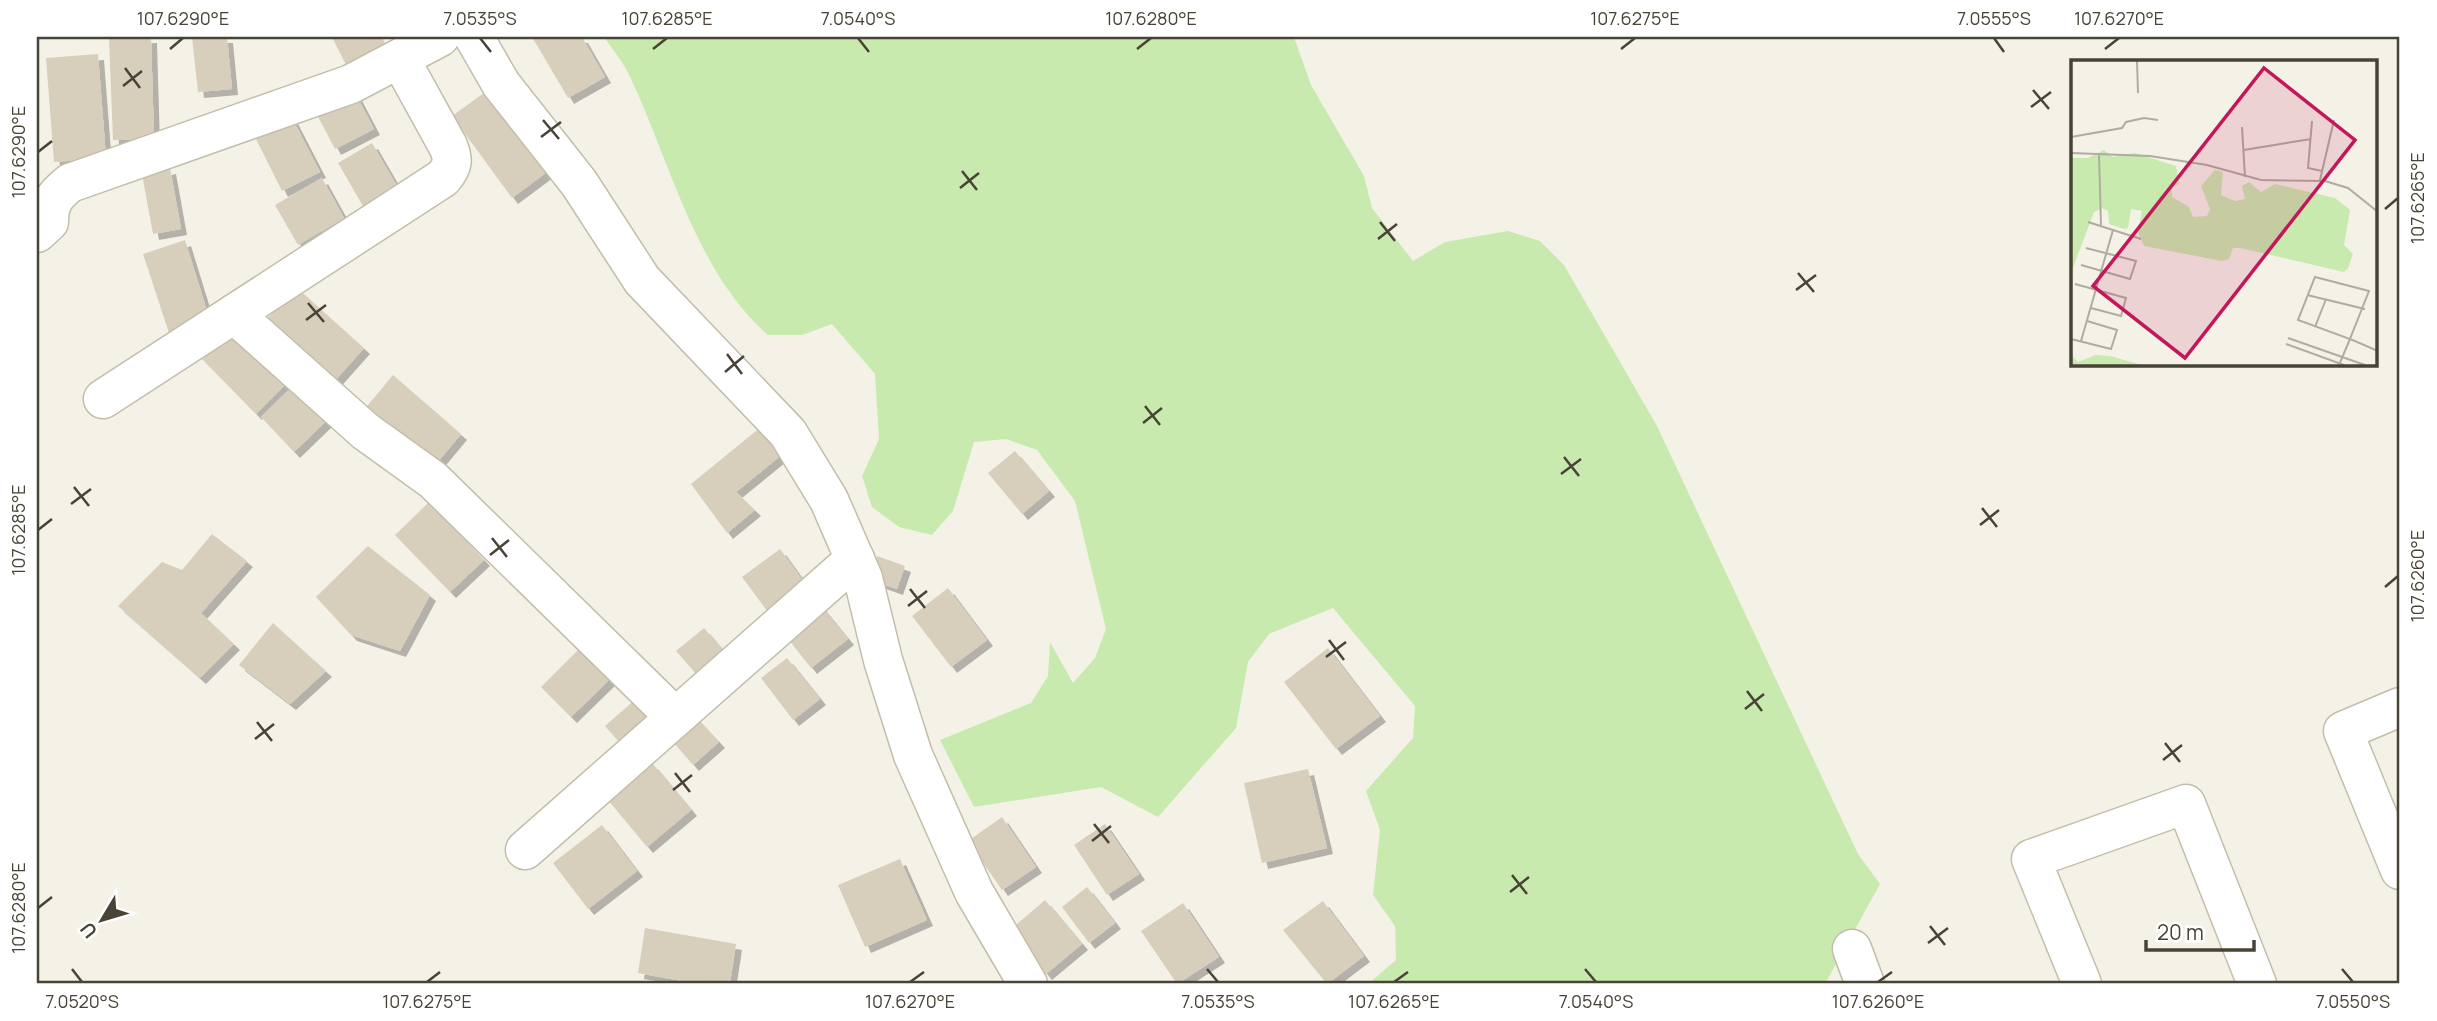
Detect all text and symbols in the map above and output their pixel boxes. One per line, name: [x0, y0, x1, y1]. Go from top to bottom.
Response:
text: 107.6290°E: [137, 6, 229, 30]
text: 7.0535°S: [443, 6, 517, 30]
text: 107.6285°E: [621, 6, 713, 30]
text: 7.0540°S: [821, 6, 895, 30]
text: 107.6280°E: [1105, 6, 1197, 30]
text: 107.6275°E: [1590, 6, 1680, 30]
text: 7.0555°S: [1957, 6, 2031, 30]
text: 107.6270°E: [2074, 6, 2164, 30]
inset map: [2071, 60, 2378, 366]
text: 107.6290°E: [6, 106, 30, 198]
text: 107.6265°E: [2405, 152, 2429, 244]
text: 107.6285°E: [6, 484, 30, 576]
text: 107.6260°E: [2405, 530, 2429, 622]
text: 107.6280°E: [6, 862, 30, 954]
north arrow: [66, 884, 136, 954]
scale bar: [2146, 909, 2255, 953]
text: U: [74, 917, 103, 944]
text: 20 m: [2157, 918, 2204, 946]
text: 7.0520°S: [45, 989, 119, 1013]
text: 107.6275°E: [382, 989, 472, 1013]
text: 107.6270°E: [865, 989, 955, 1013]
text: 7.0535°S: [1181, 989, 1255, 1013]
text: 107.6265°E: [1348, 989, 1440, 1013]
text: 7.0540°S: [1559, 989, 1633, 1013]
text: 107.6260°E: [1832, 989, 1924, 1013]
text: 7.0550°S: [2316, 989, 2390, 1013]

